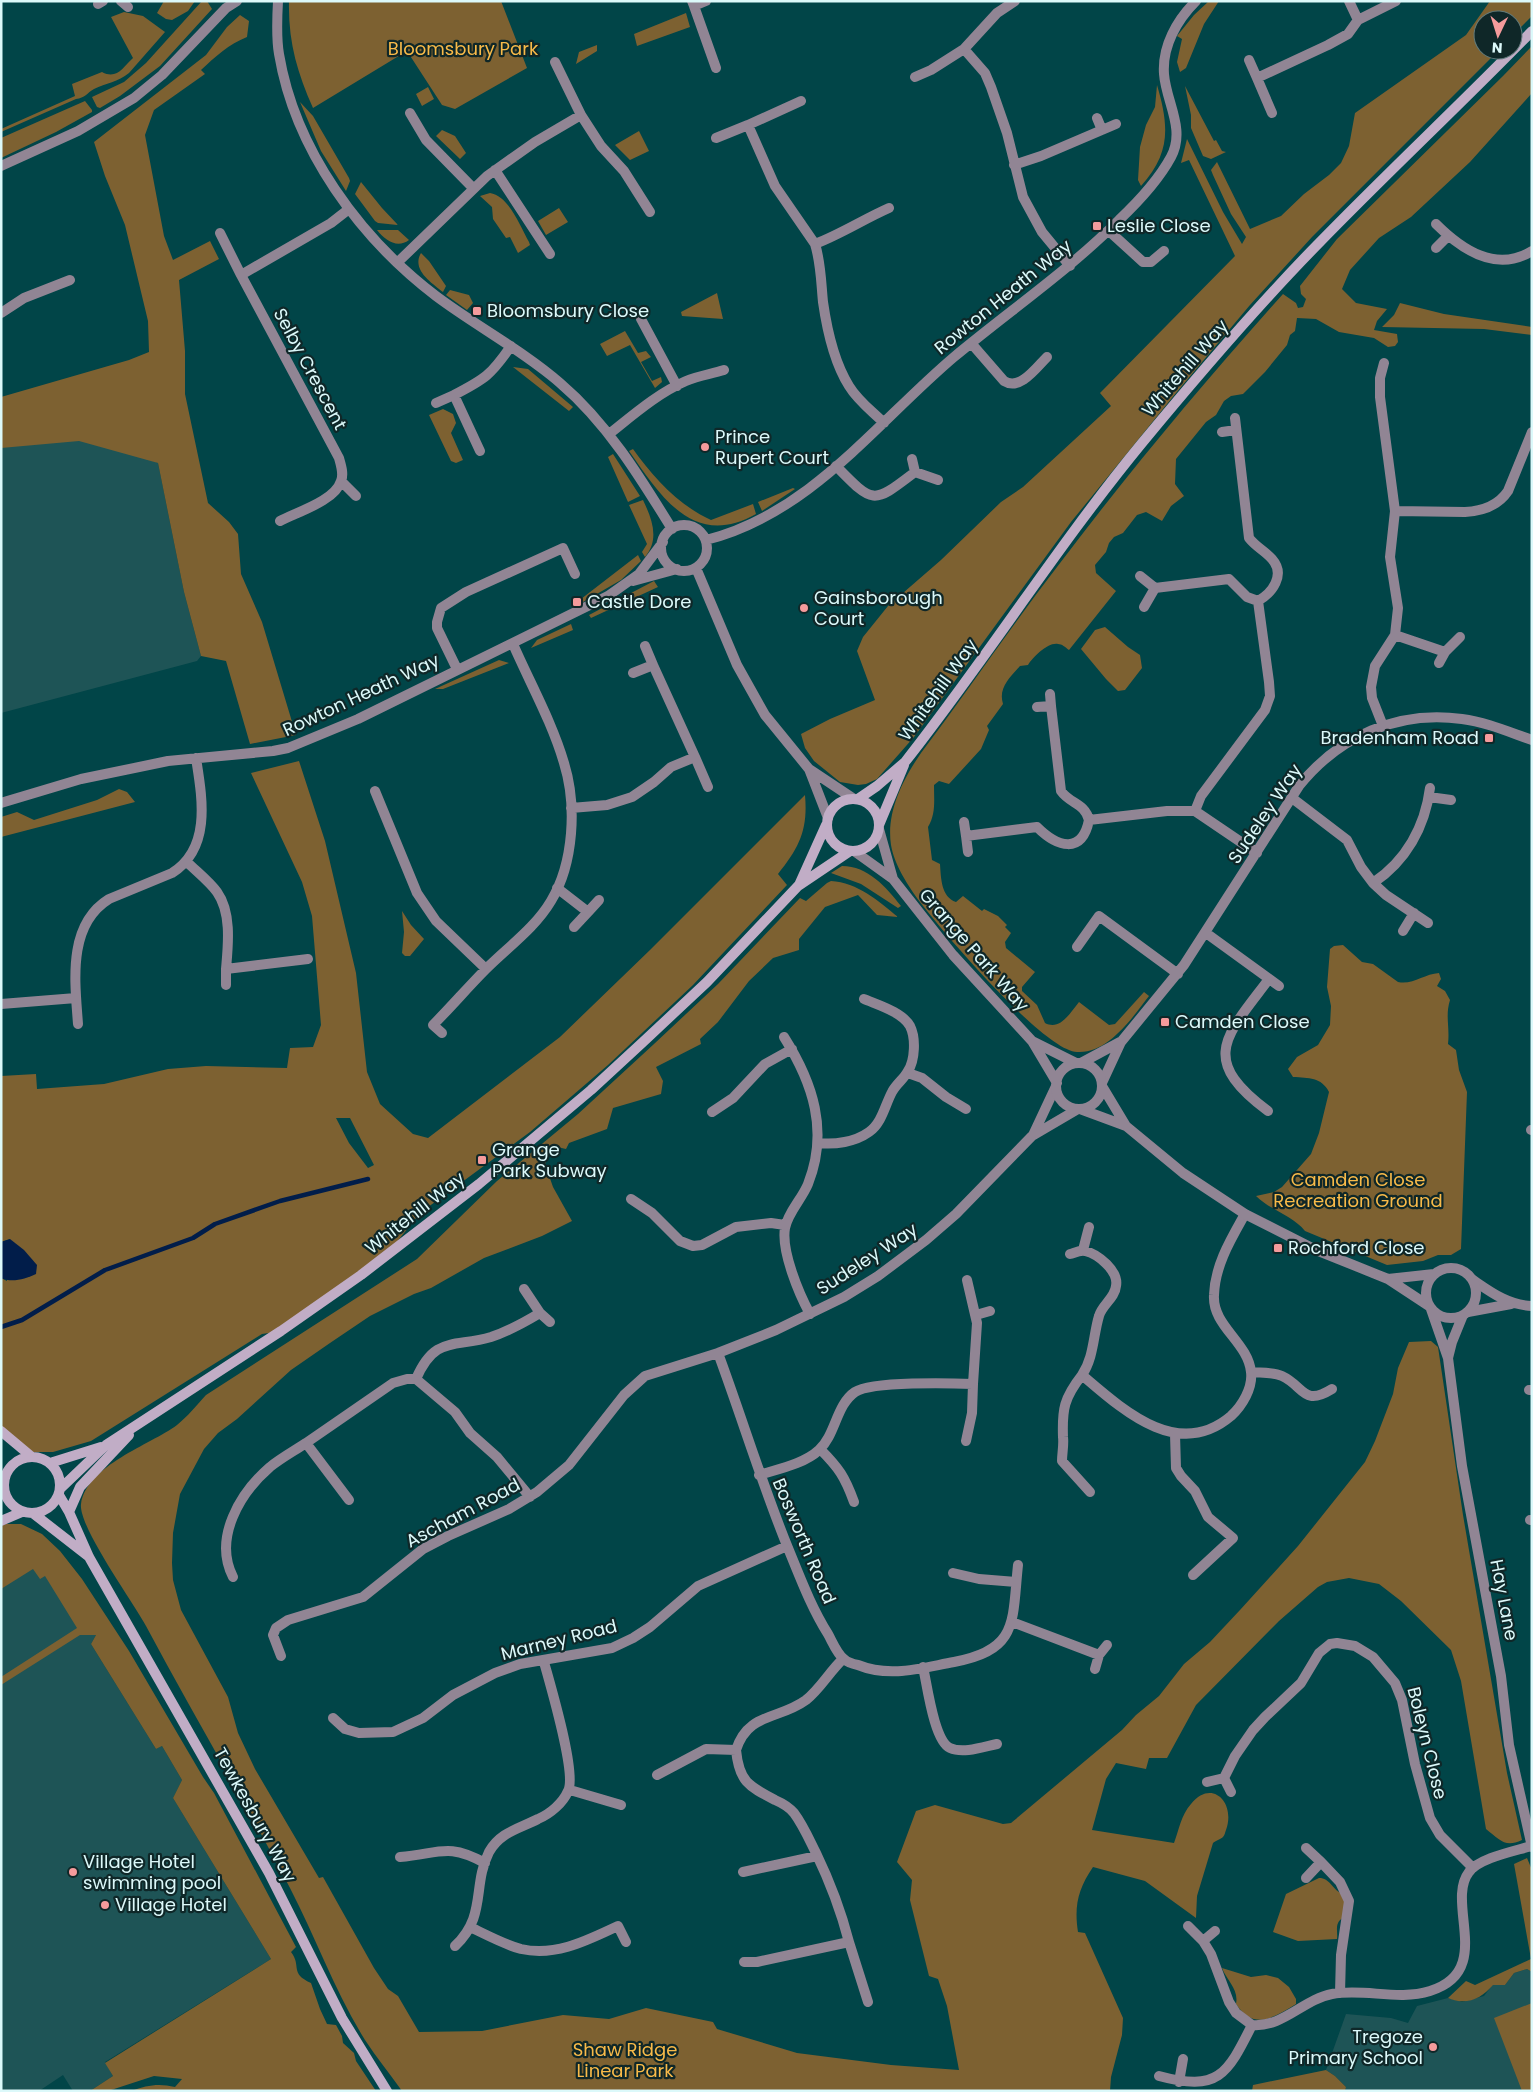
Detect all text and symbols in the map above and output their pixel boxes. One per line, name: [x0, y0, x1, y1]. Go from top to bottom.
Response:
north arrow: [1473, 10, 1523, 60]
park label: Bloomsbury Park: [388, 36, 539, 61]
text: N: [1491, 38, 1503, 58]
place label: Leslie Close: [1107, 213, 1211, 238]
marker: Leslie Close: [1091, 220, 1103, 232]
street label: Rowton Heath Way: [929, 233, 1077, 360]
place label: Bloomsbury Close: [487, 298, 649, 323]
street label: Selby Crescent: [268, 303, 353, 434]
marker: Bloomsbury Close: [471, 305, 483, 317]
street label: Whitehill Way: [1136, 314, 1234, 421]
place label: Prince Rupert Court: [715, 424, 829, 470]
marker: Prince Rupert Court: [699, 441, 711, 453]
place label: Gainsborough Court: [814, 585, 943, 631]
place label: Castle Dore: [587, 589, 692, 614]
marker: Castle Dore: [571, 596, 583, 608]
marker: Gainsborough Court: [798, 602, 810, 614]
street label: Whitehill Way: [892, 634, 983, 746]
street label: Rowton Heath Way: [278, 647, 443, 742]
place label: Bradenham Road: [1320, 725, 1479, 750]
marker: Bradenham Road: [1483, 732, 1495, 744]
street label: Sudeley Way: [1222, 759, 1307, 869]
street label: Grange Park Way: [914, 883, 1035, 1017]
place label: Camden Close: [1175, 1009, 1310, 1034]
marker: Camden Close: [1159, 1016, 1171, 1028]
place label: Grange Park Subway: [492, 1137, 607, 1183]
marker: Grange Park Subway: [476, 1154, 488, 1166]
street label: Whitehill Way: [359, 1166, 470, 1260]
park label: Camden Close Recreation Ground: [1273, 1167, 1443, 1213]
street label: Sudeley Way: [811, 1217, 922, 1301]
place label: Rochford Close: [1288, 1235, 1424, 1260]
marker: Rochford Close: [1272, 1242, 1284, 1254]
street label: Ascham Road: [401, 1472, 524, 1553]
street label: Bosworth Road: [767, 1474, 842, 1608]
street label: Hay Lane: [1484, 1557, 1525, 1643]
street label: Marney Road: [498, 1613, 620, 1666]
street label: Boleyn Close: [1401, 1684, 1454, 1802]
street label: Tewkesbury Way: [208, 1743, 303, 1887]
place label: Village Hotel swimming pool: [83, 1849, 221, 1895]
marker: Village Hotel swimming pool: [67, 1866, 79, 1878]
place label: Village Hotel: [115, 1892, 227, 1917]
marker: Village Hotel: [99, 1899, 111, 1911]
place label: Tregoze Primary School: [1289, 2024, 1423, 2070]
park label: Shaw Ridge Linear Park: [573, 2037, 677, 2083]
marker: Tregoze Primary School: [1427, 2041, 1439, 2053]

